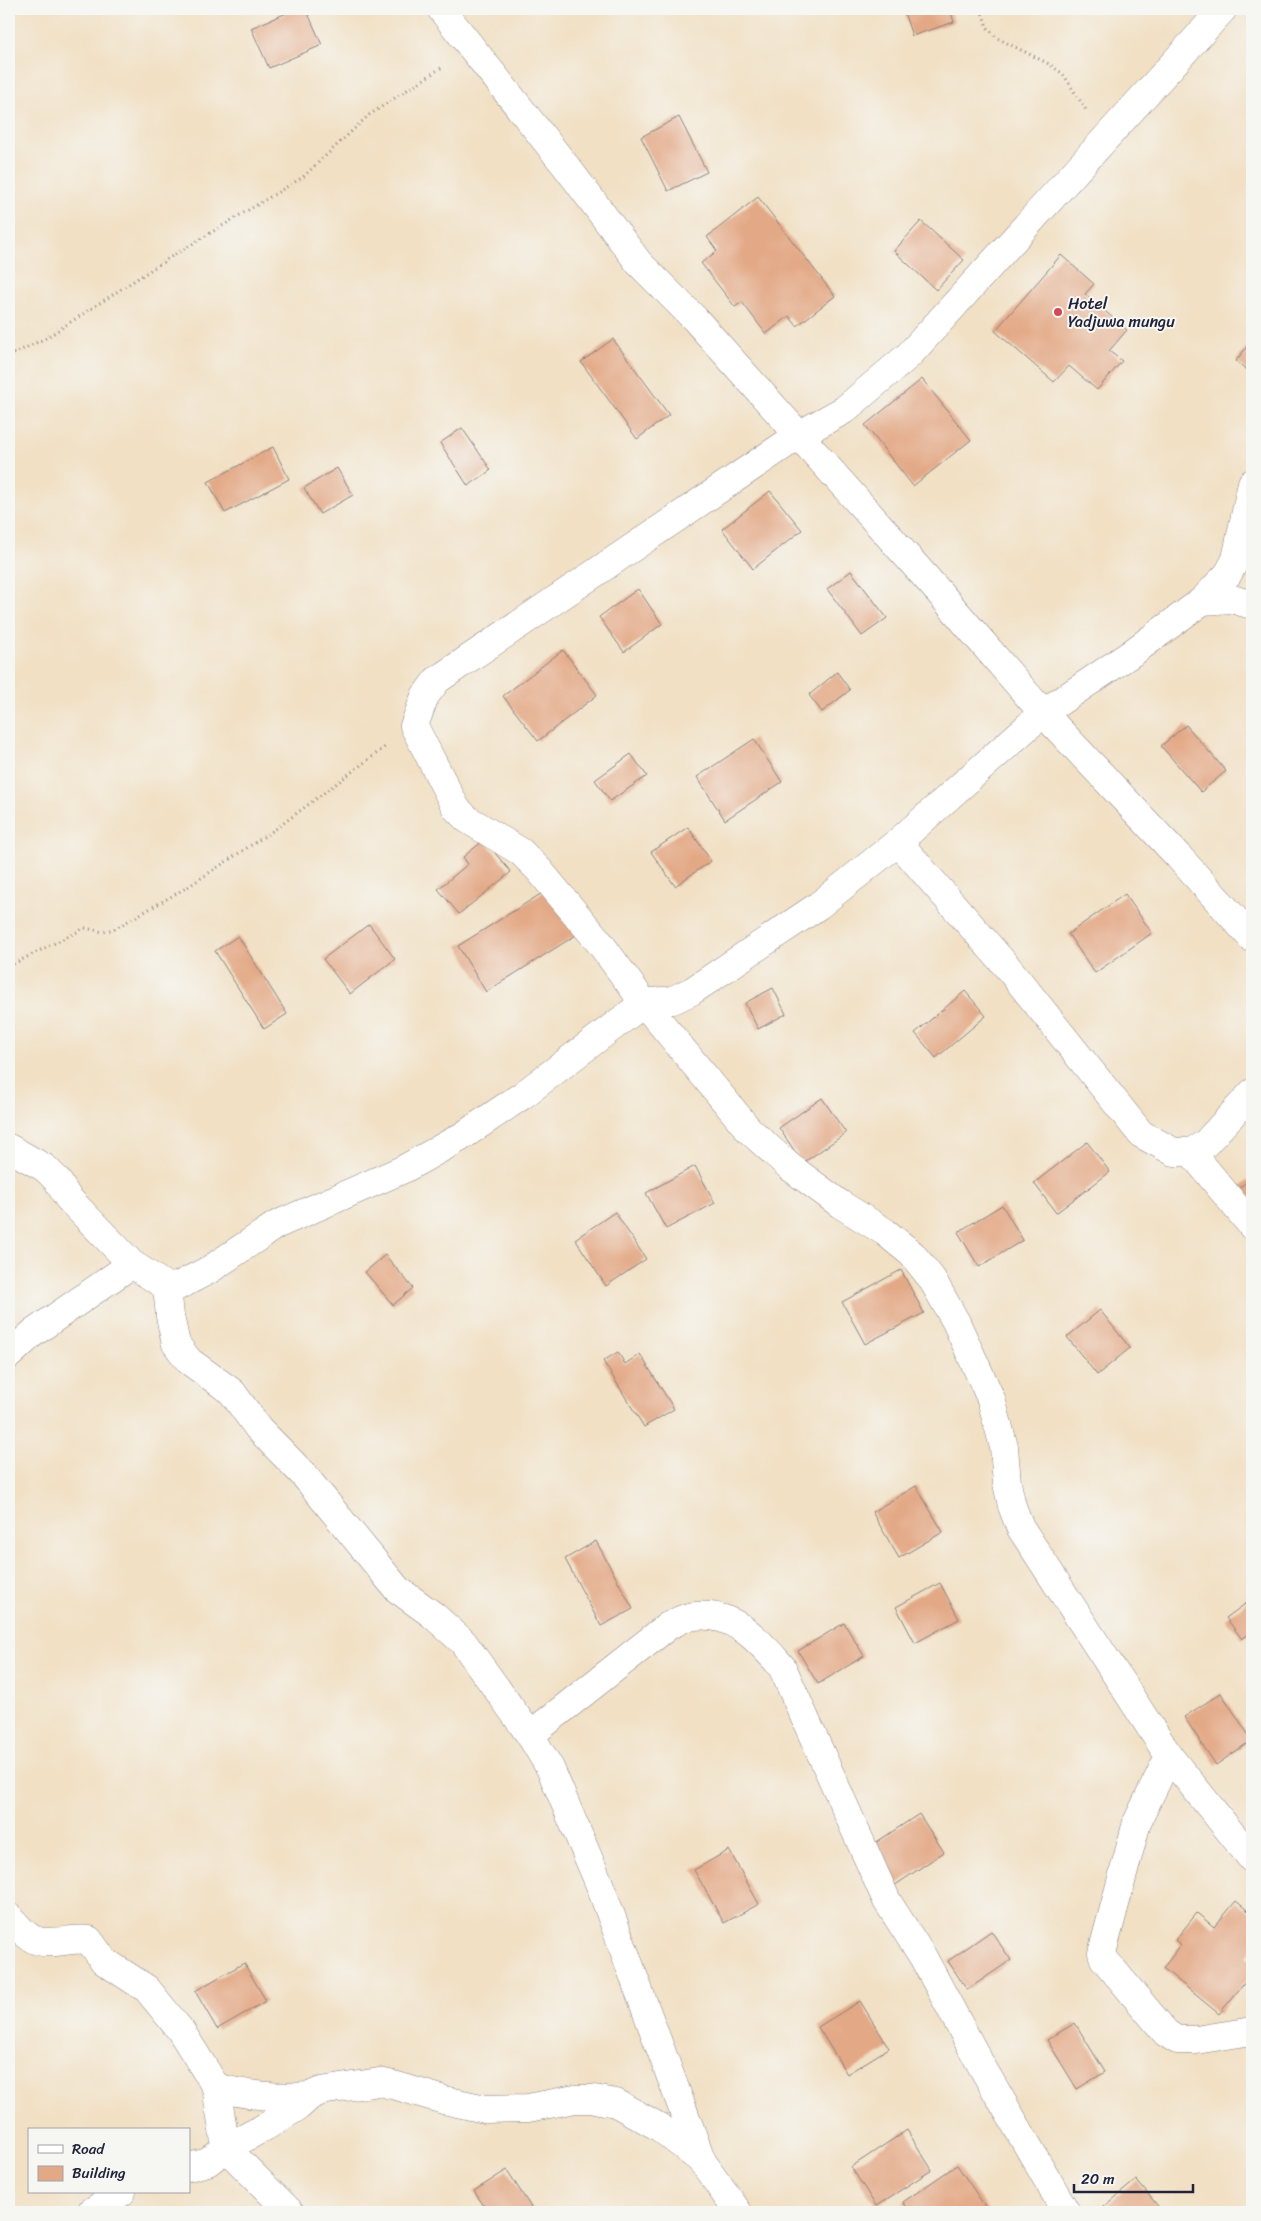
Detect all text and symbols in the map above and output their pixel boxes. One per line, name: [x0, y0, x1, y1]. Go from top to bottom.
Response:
place label: Hotel Yadjuwa mungu: [1068, 289, 1175, 336]
marker: Hotel Yadjuwa mungu: [1052, 306, 1064, 318]
legend: [28, 2128, 190, 2194]
text: Road: [72, 2136, 105, 2162]
text: Building: [72, 2160, 126, 2186]
scale bar: [1074, 2161, 1192, 2193]
text: 20 m: [1081, 2166, 1115, 2192]

